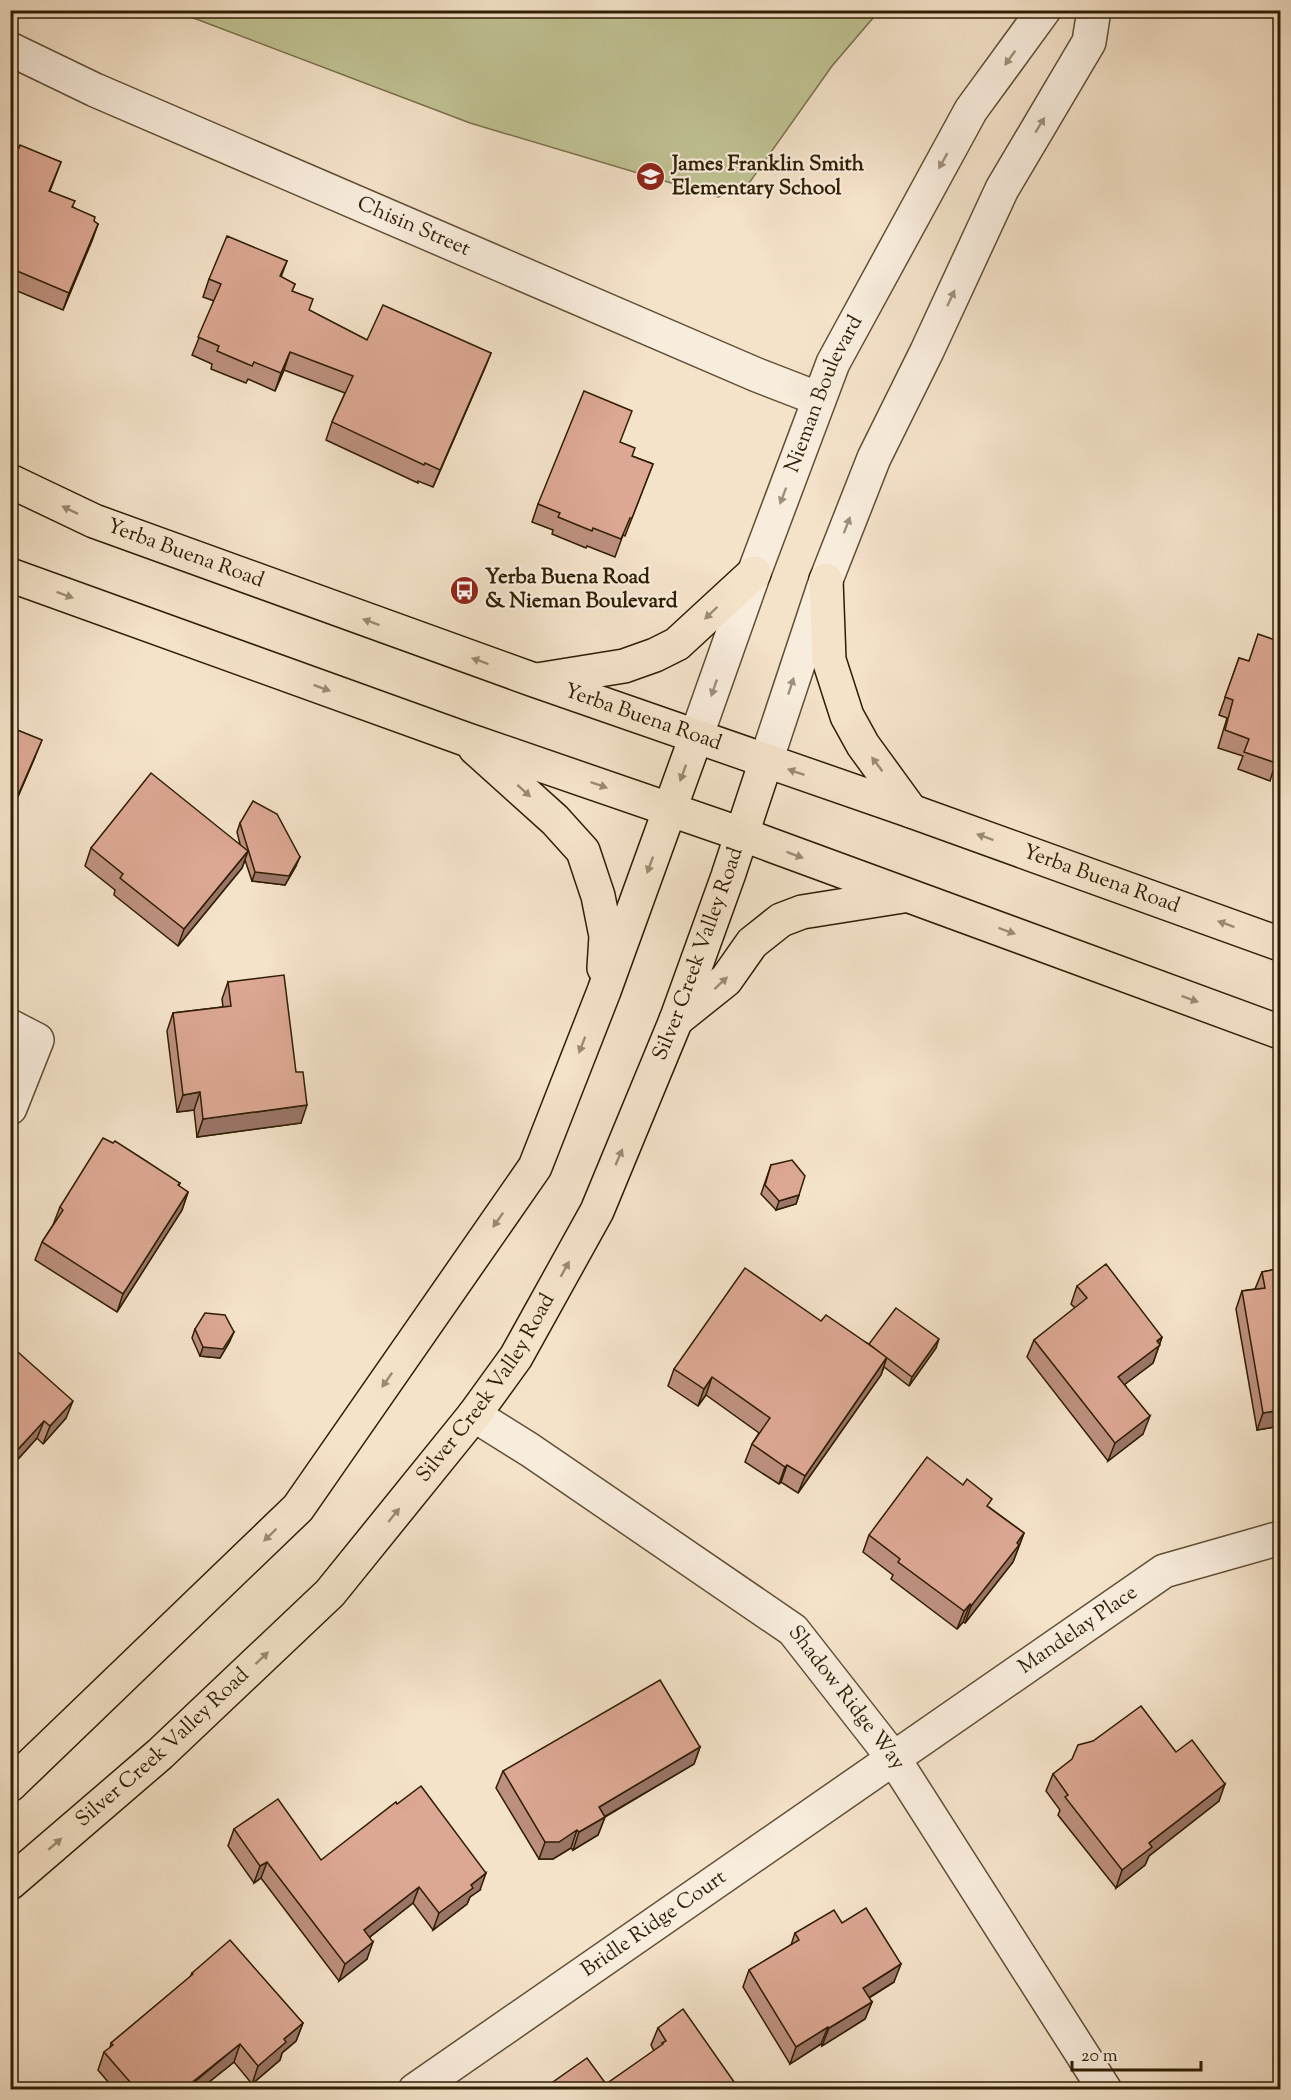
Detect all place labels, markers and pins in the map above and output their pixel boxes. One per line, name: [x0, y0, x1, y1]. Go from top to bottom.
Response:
place label: James Franklin Smith Elementary School: [670, 150, 865, 204]
school or university icon: James Franklin Smith Elementary School: [635, 161, 667, 193]
place label: Yerba Buena Road & Nieman Boulevard: [485, 563, 678, 617]
bus stop icon: Yerba Buena Road & Nieman Boulevard: [448, 574, 480, 606]

